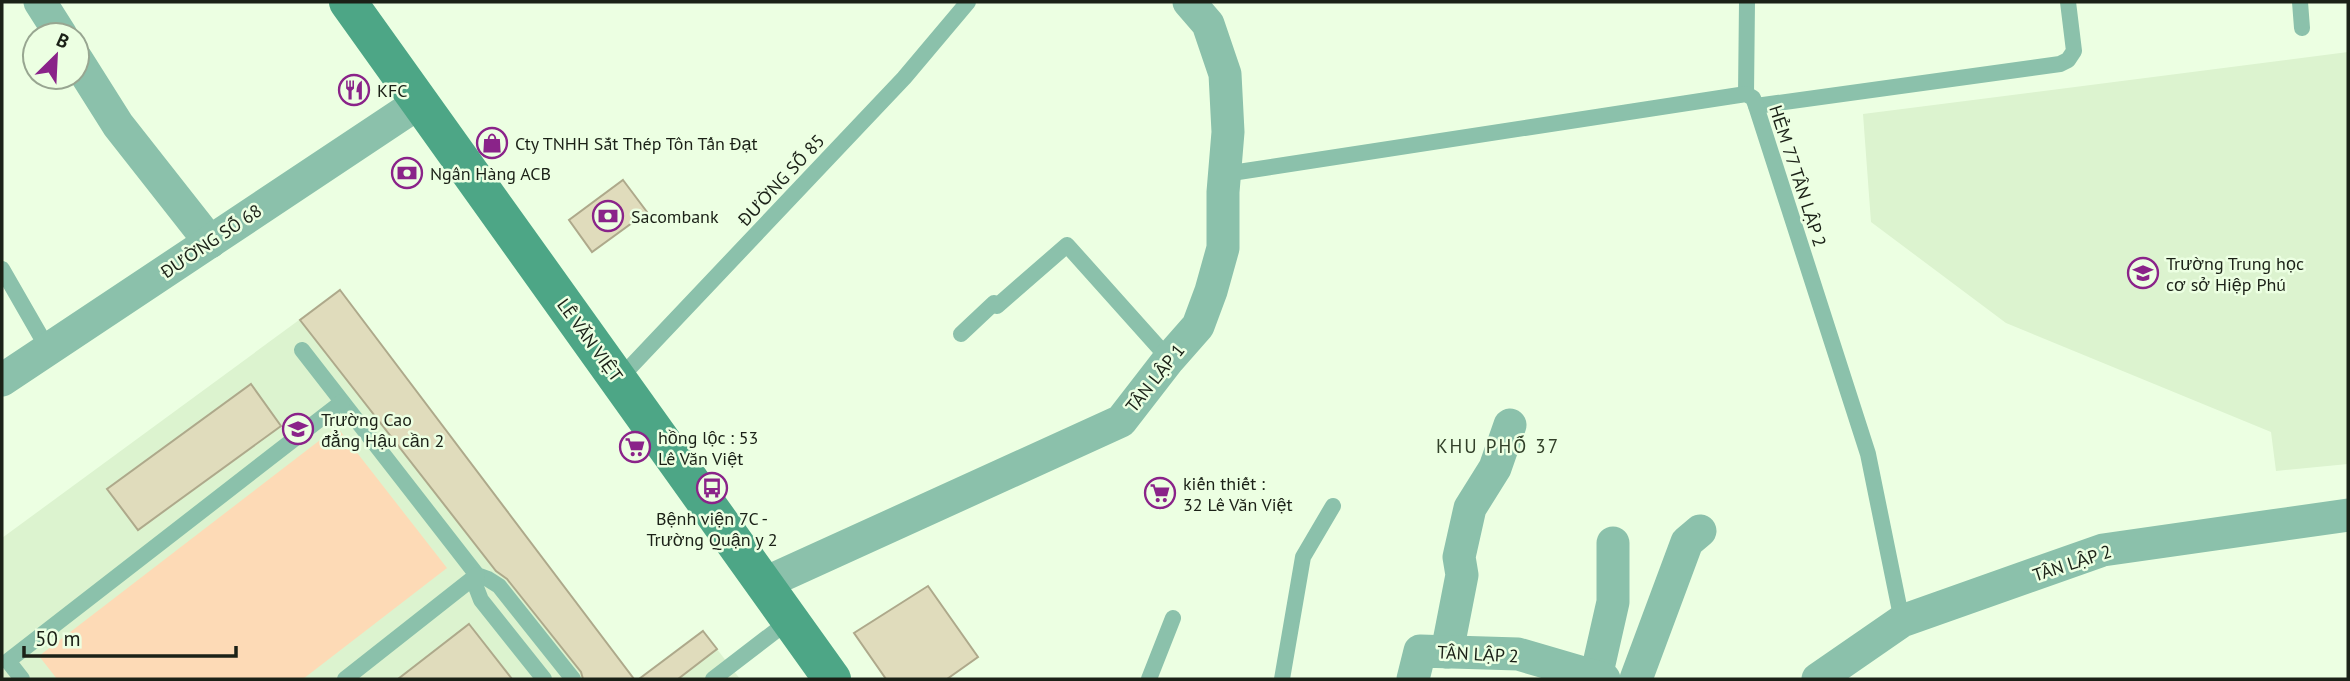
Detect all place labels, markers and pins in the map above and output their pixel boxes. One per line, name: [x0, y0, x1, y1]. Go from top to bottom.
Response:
restaurant icon: KFC: [337, 73, 371, 107]
place label: KFC: [377, 79, 408, 102]
shop icon: Cty TNHH Sắt Thép Tôn Tấn Đạt: [475, 126, 509, 160]
place label: Cty TNHH Sắt Thép Tôn Tấn Đạt: [515, 132, 758, 155]
bank icon: Ngân Hàng ACB: [390, 156, 424, 190]
place label: Ngân Hàng ACB: [430, 162, 551, 185]
bank icon: Sacombank: [591, 199, 625, 233]
place label: Sacombank: [631, 205, 719, 228]
place label: Trường Trung học cơ sở Hiệp Phú: [2166, 252, 2304, 296]
school or university icon: Trường Trung học cơ sở Hiệp Phú: [2126, 256, 2160, 290]
place label: Trường Cao đẳng Hậu cần 2: [321, 408, 444, 452]
school or university icon: Trường Cao đẳng Hậu cần 2: [281, 412, 315, 446]
place label: hồng lộc : 53 Lê Văn Việt: [658, 426, 758, 470]
supermarket icon: hồng lộc : 53 Lê Văn Việt: [618, 430, 652, 464]
bus stop icon: Bệnh viện 7C - Trường Quận y 2: [695, 471, 729, 505]
place label: kiến thiết : 32 Lê Văn Việt: [1183, 472, 1293, 516]
supermarket icon: kiến thiết : 32 Lê Văn Việt: [1143, 476, 1177, 510]
place label: Bệnh viện 7C - Trường Quận y 2: [646, 507, 778, 551]

